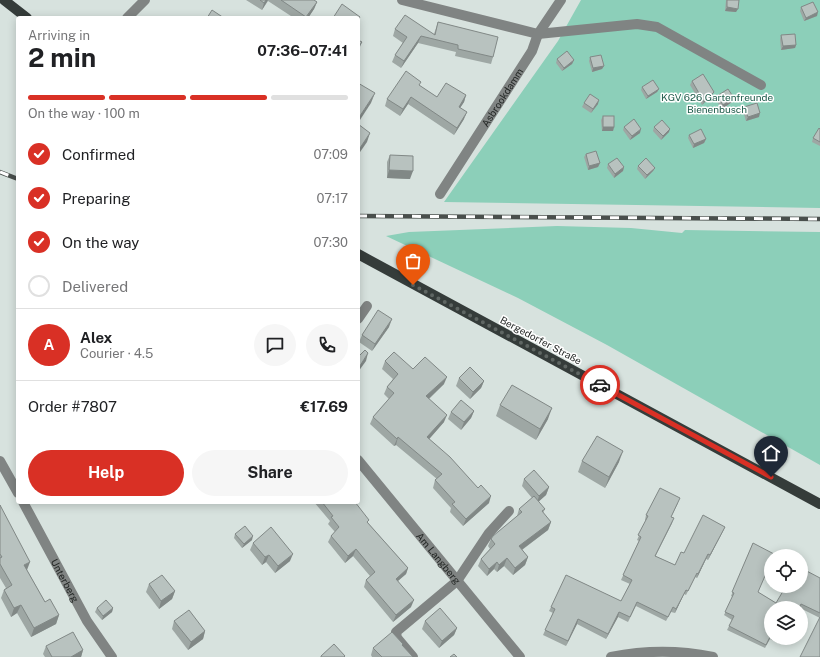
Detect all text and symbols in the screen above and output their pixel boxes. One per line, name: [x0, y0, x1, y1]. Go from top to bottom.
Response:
text: Arriving in: [28, 28, 90, 43]
text: 2 min: [28, 42, 96, 73]
text: 07:36–07:41: [257, 42, 348, 59]
street label: Asbrookdamm: [479, 66, 525, 129]
park label: KGV 626 Gartenfreunde Bienenbusch: [661, 91, 773, 115]
text: On the way · 100 m: [28, 106, 140, 121]
icon: check: [28, 143, 50, 165]
text: Confirmed: [62, 146, 135, 163]
text: 07:09: [314, 147, 348, 162]
icon: check: [28, 187, 50, 209]
text: Preparing: [62, 190, 131, 207]
text: 07:17: [316, 191, 348, 206]
icon: check: [28, 231, 50, 253]
text: On the way: [62, 234, 139, 251]
text: 07:30: [313, 235, 348, 250]
pin: [396, 244, 430, 285]
icon: bag: [402, 250, 424, 272]
text: Delivered: [62, 278, 128, 295]
street label: Bergedorfer Straße: [498, 313, 584, 367]
button: chat: [254, 324, 296, 366]
button: phone: [306, 324, 348, 366]
text: Alex: [80, 329, 112, 346]
text: A: [44, 336, 54, 353]
text: Courier · 4.5: [80, 346, 153, 361]
courier: [580, 365, 620, 405]
icon: car: [589, 374, 611, 396]
text: Order #7807: [28, 398, 117, 415]
text: €17.69: [300, 398, 348, 415]
pin: [754, 436, 788, 477]
icon: home: [760, 442, 782, 464]
button: Help: [28, 450, 184, 496]
button: Share: [192, 450, 348, 496]
street label: Am Langberg: [414, 530, 463, 586]
map controls: [764, 549, 808, 645]
button: locate: [764, 549, 808, 593]
street label: Unterberg: [49, 557, 82, 604]
button: layers: [764, 601, 808, 645]

